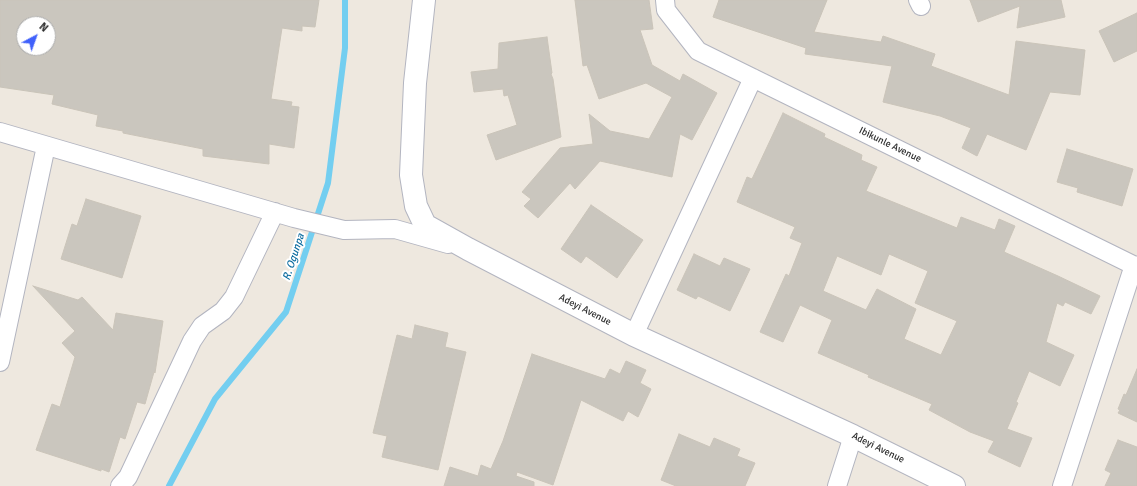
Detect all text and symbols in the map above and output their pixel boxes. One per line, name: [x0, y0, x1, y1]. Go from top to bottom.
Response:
north arrow: [16, 16, 56, 56]
text: N: [36, 20, 51, 35]
street label: Ibikunle Avenue: [857, 125, 923, 165]
water label: R. Ogunpa: [280, 232, 308, 282]
street label: Adeyi Avenue: [557, 292, 613, 328]
street label: Adeyi Avenue: [850, 430, 906, 466]

